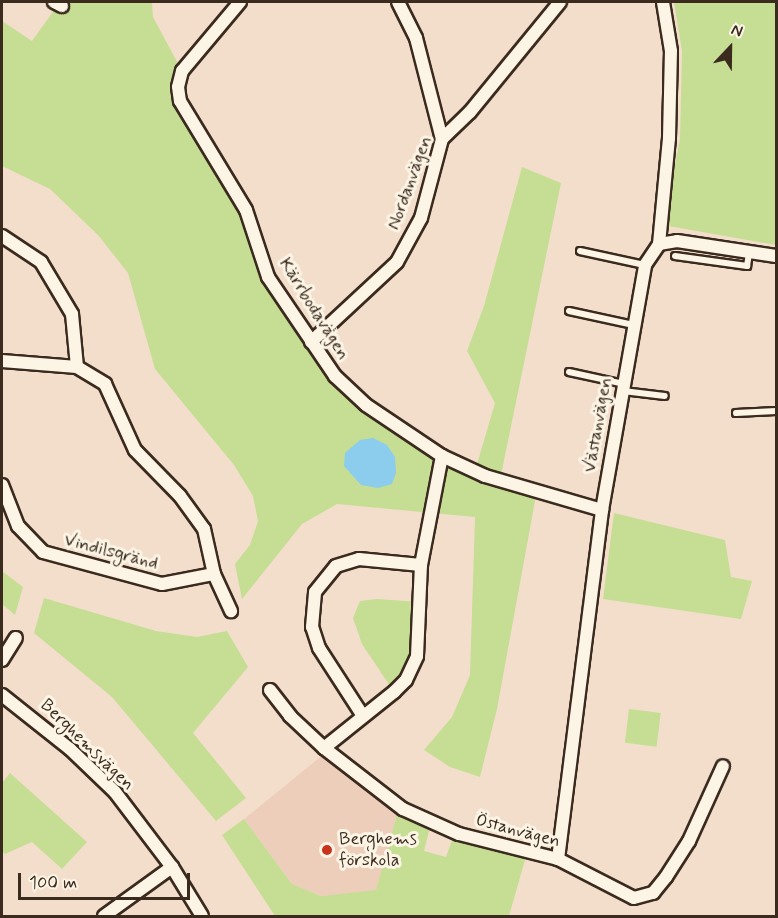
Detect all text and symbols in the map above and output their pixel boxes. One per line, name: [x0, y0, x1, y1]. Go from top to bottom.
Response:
north arrow: [700, 18, 760, 78]
text: N: [728, 19, 746, 43]
street label: Nordanvägen: [383, 133, 437, 233]
street label: Kärrbodavägen: [274, 254, 354, 364]
street label: Västanvägen: [579, 376, 617, 474]
street label: Vindilsgränd: [62, 529, 160, 575]
street label: Berghemsvägen: [35, 695, 139, 795]
street label: Östanvägen: [474, 809, 562, 853]
place label: Berghems förskola: [339, 829, 417, 872]
marker: Berghems förskola: [320, 843, 334, 857]
scale bar: [21, 861, 194, 899]
text: 100 m: [29, 871, 77, 895]

